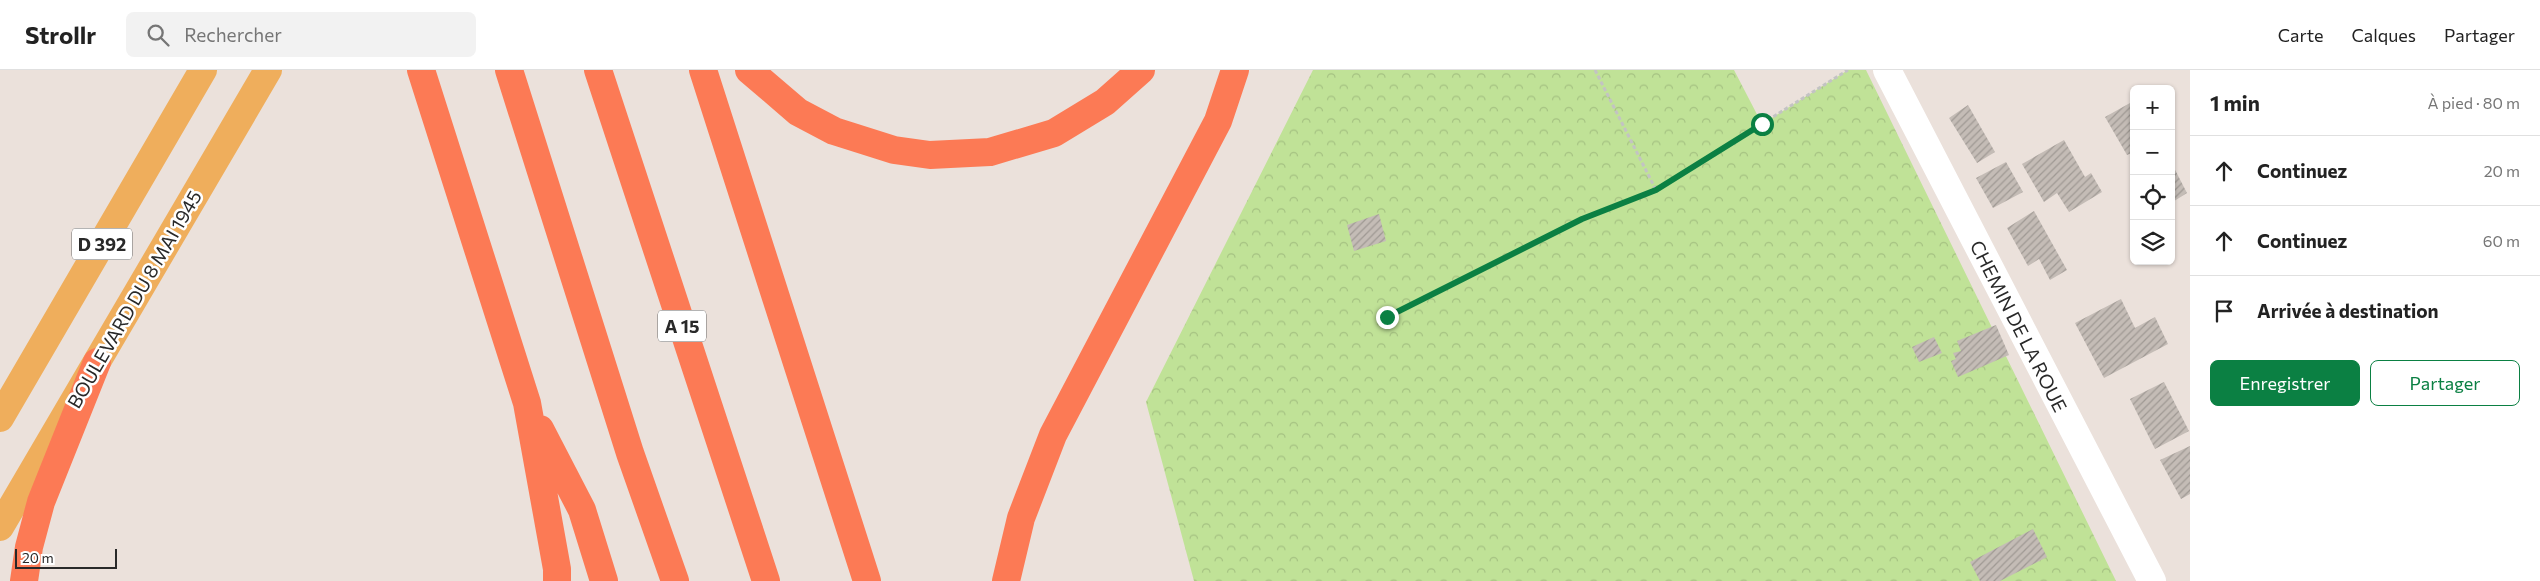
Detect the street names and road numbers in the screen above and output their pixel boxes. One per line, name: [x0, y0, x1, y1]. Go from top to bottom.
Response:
street label: BOULEVARD DU 8 MAI 1945: [62, 186, 206, 412]
road number: D 392: [72, 228, 132, 260]
street label: CHEMIN DE LA ROUE: [1966, 236, 2072, 416]
road number: A 15: [658, 310, 706, 342]

